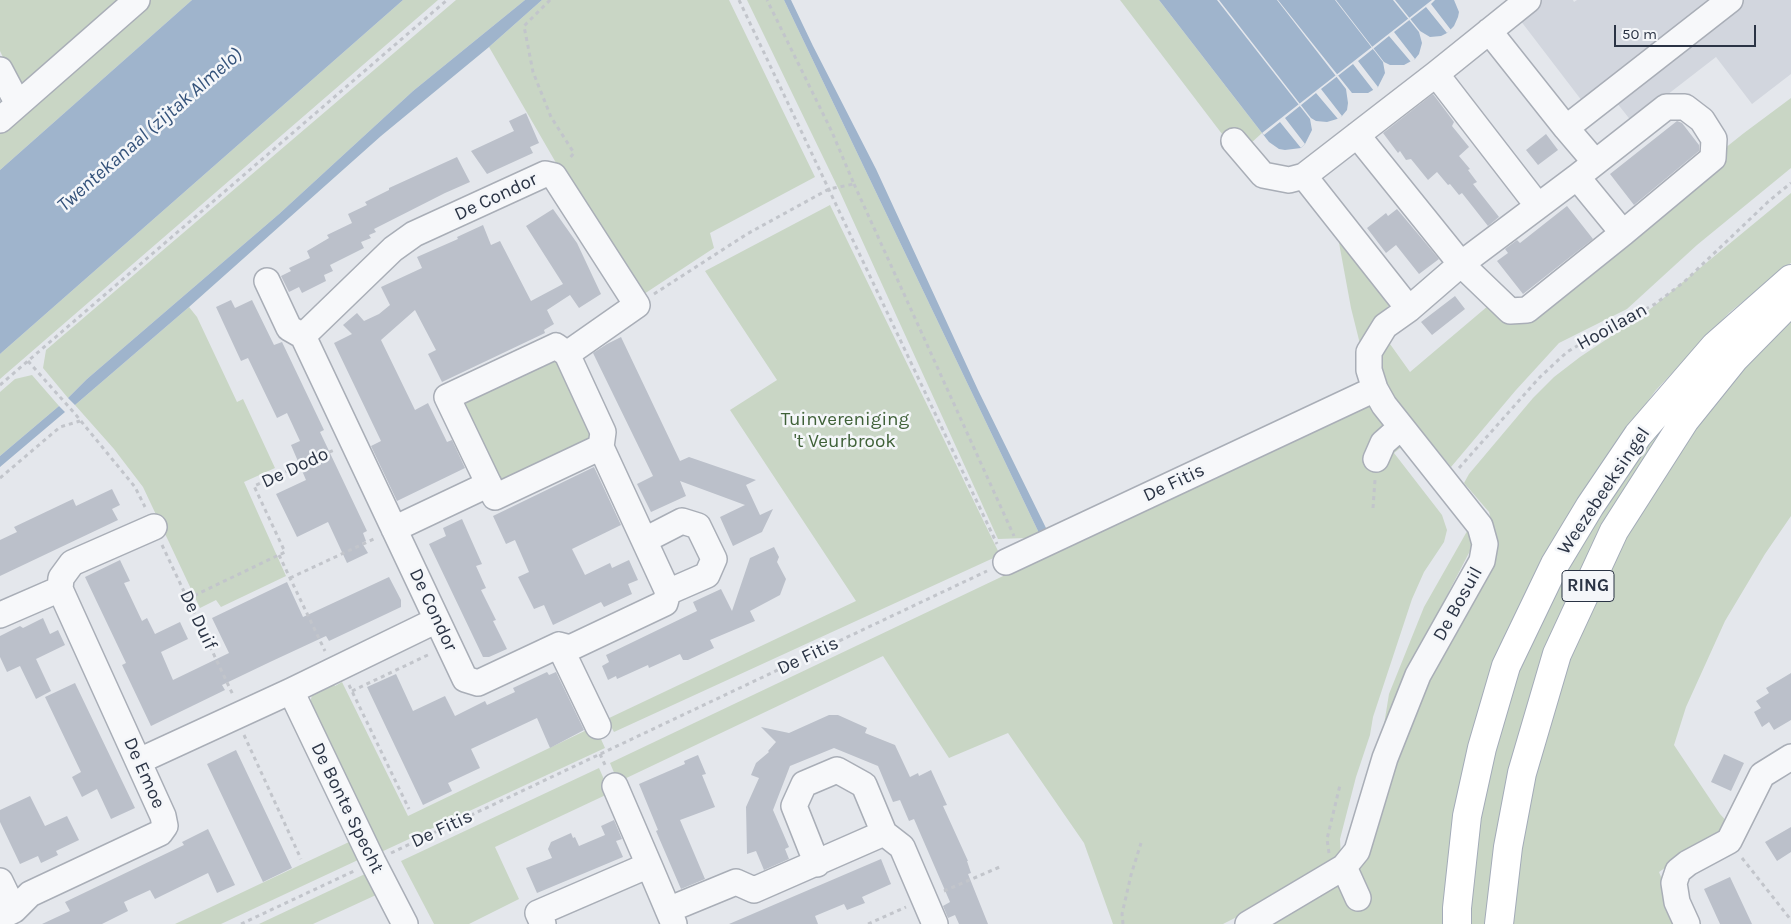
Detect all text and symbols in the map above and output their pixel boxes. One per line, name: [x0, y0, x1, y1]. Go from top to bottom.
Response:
scale bar: [1616, 15, 1758, 47]
text: 50 m: [1622, 25, 1657, 43]
water label: Twentekanaal (zijtak Almelo): [52, 43, 248, 217]
street label: De Condor: [451, 168, 541, 226]
street label: Hooilaan: [1573, 298, 1651, 356]
park label: Tuinvereniging 't Veurbrook: [781, 409, 909, 453]
street label: Weezebeeksingel: [1553, 423, 1655, 559]
street label: De Dodo: [258, 443, 332, 493]
street label: De Fitis: [1140, 459, 1208, 507]
street label: De Bosuil: [1428, 563, 1488, 645]
street label: De Condor: [404, 565, 462, 655]
road number: RING: [1562, 570, 1614, 602]
street label: De Duif: [174, 587, 222, 653]
street label: De Fitis: [774, 632, 842, 680]
street label: De Emoe: [118, 734, 170, 812]
street label: De Bonte Specht: [305, 739, 389, 877]
street label: De Fitis: [408, 805, 476, 853]

